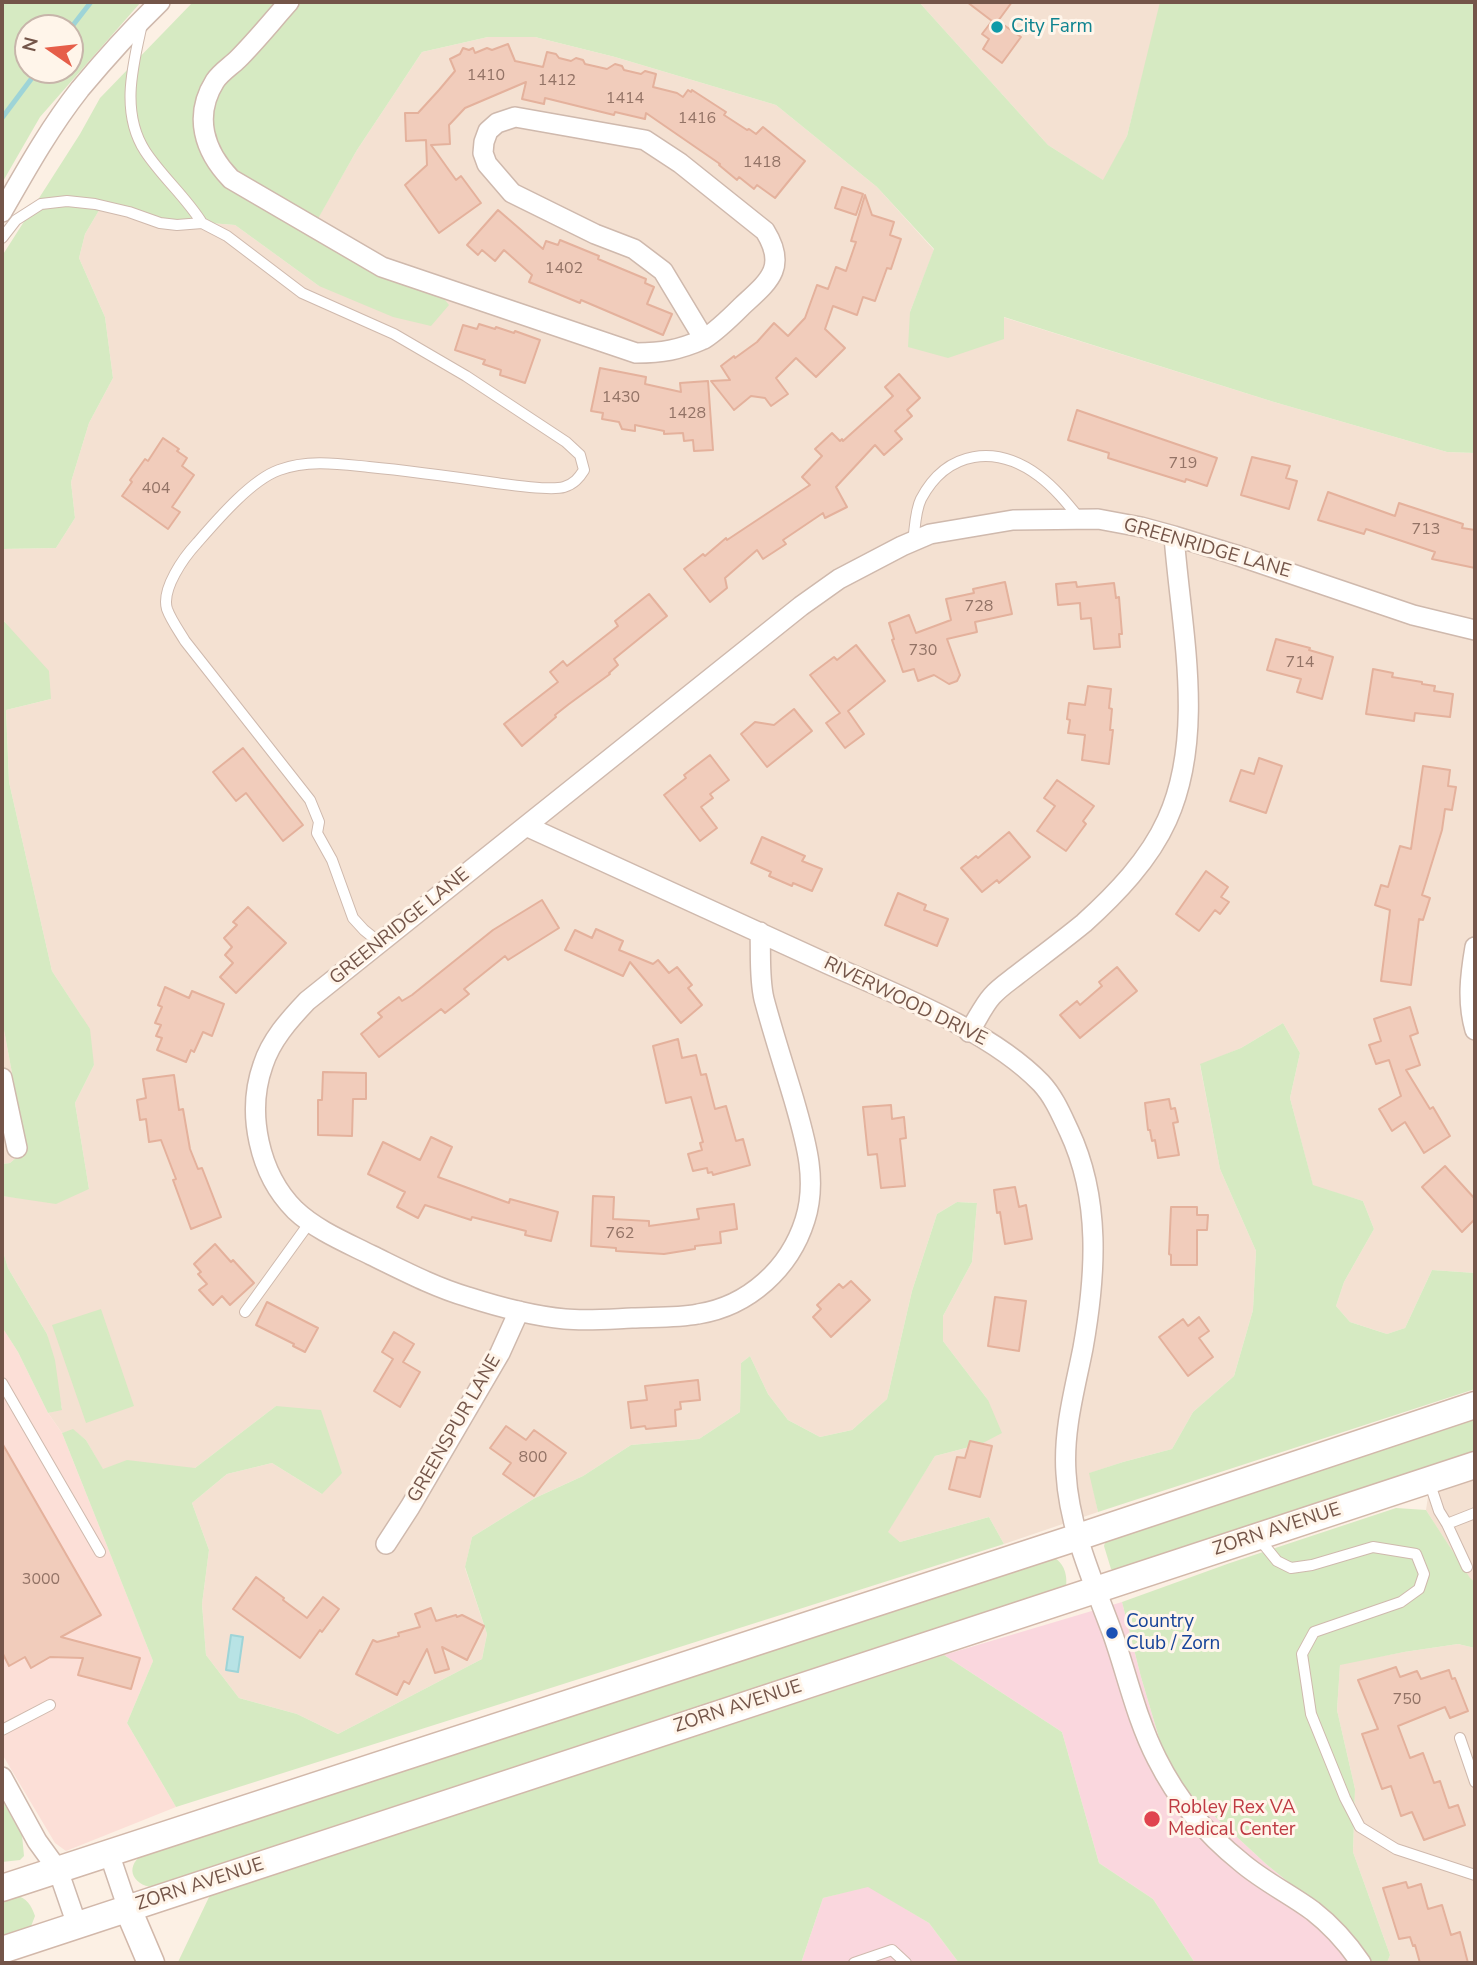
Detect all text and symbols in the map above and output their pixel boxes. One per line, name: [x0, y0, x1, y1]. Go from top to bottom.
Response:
north arrow: [14, 14, 84, 84]
place label: City Farm: [1011, 16, 1093, 38]
marker: City Farm: [989, 19, 1005, 35]
text: N: [16, 34, 45, 54]
house number: 1410: [467, 66, 505, 86]
house number: 1412: [538, 71, 576, 91]
house number: 1414: [606, 89, 644, 109]
house number: 1416: [678, 109, 716, 129]
house number: 1418: [743, 153, 781, 173]
house number: 1402: [545, 259, 583, 279]
house number: 1430: [602, 388, 640, 408]
house number: 1428: [668, 404, 706, 424]
house number: 719: [1169, 454, 1197, 474]
house number: 404: [142, 479, 170, 499]
street label: GREENRIDGE LANE: [1121, 514, 1293, 584]
house number: 713: [1412, 520, 1440, 540]
house number: 728: [965, 597, 993, 617]
house number: 730: [909, 641, 937, 661]
house number: 714: [1286, 653, 1314, 673]
street label: GREENRIDGE LANE: [326, 864, 474, 990]
street label: RIVERWOOD DRIVE: [820, 953, 990, 1051]
house number: 762: [606, 1224, 634, 1244]
street label: GREENSPUR LANE: [403, 1351, 507, 1507]
house number: 800: [519, 1448, 547, 1468]
street label: ZORN AVENUE: [1210, 1499, 1344, 1561]
house number: 3000: [22, 1570, 60, 1590]
place label: Country Club / Zorn: [1126, 1611, 1220, 1655]
marker: Country Club / Zorn: [1104, 1625, 1120, 1641]
street label: ZORN AVENUE: [671, 1676, 805, 1738]
house number: 750: [1393, 1690, 1421, 1710]
place label: Robley Rex VA Medical Center: [1168, 1797, 1296, 1841]
marker: Robley Rex VA Medical Center: [1142, 1809, 1162, 1829]
street label: ZORN AVENUE: [133, 1854, 267, 1916]

